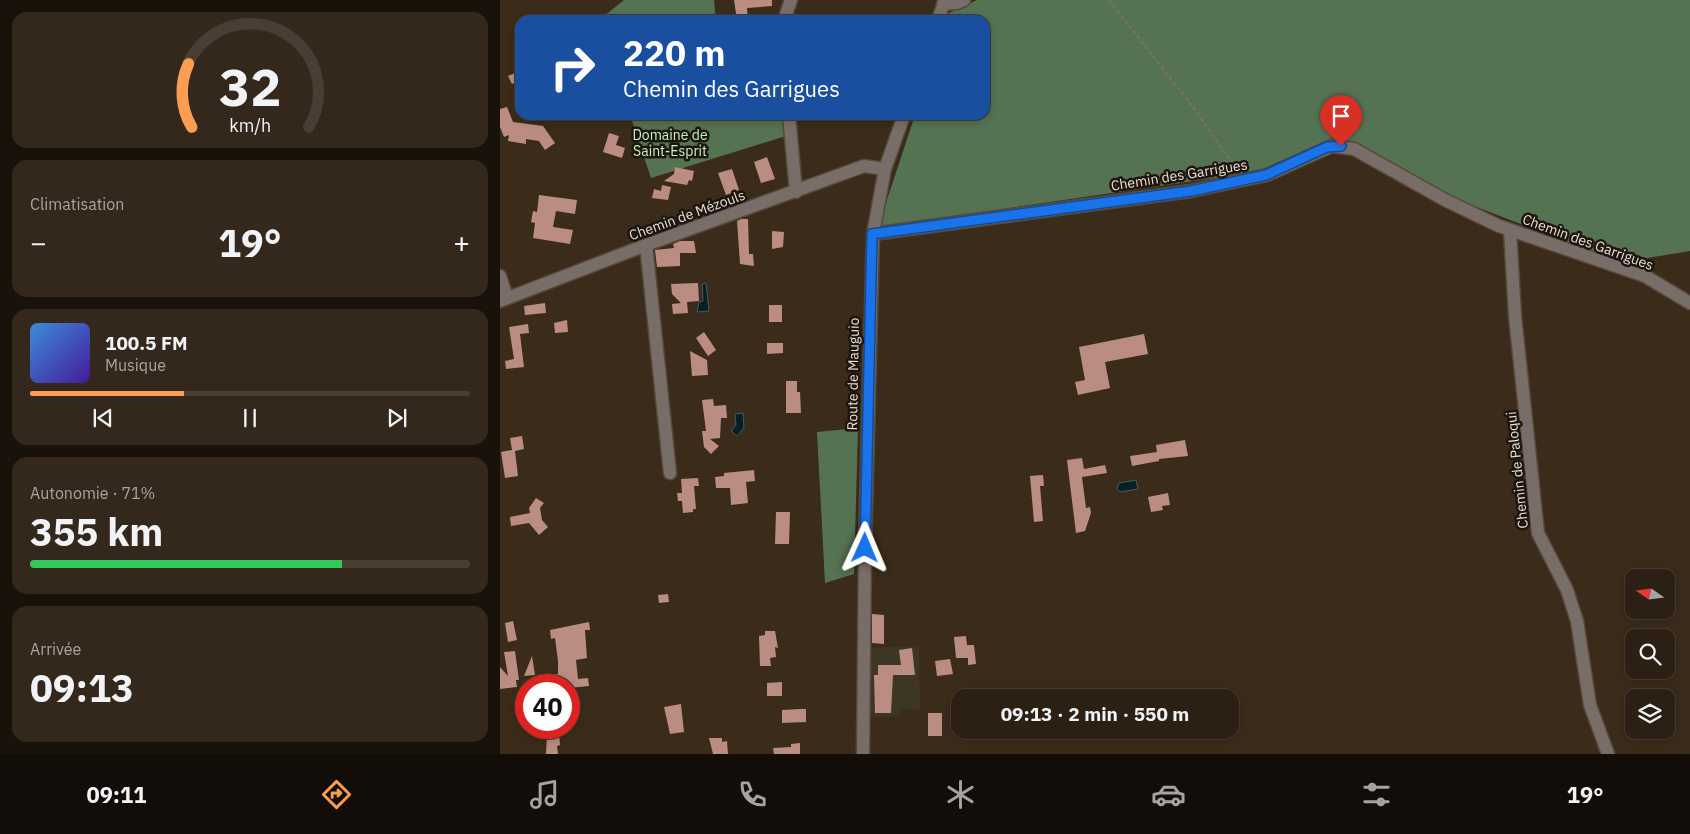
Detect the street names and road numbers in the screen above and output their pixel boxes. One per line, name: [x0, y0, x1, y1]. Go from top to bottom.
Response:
street label: Chemin des Garrigues: [1109, 155, 1249, 195]
street label: Chemin de Mézouls: [627, 186, 748, 244]
street label: Chemin des Garrigues: [1520, 210, 1656, 274]
street label: Route de Mauguio: [843, 317, 863, 431]
street label: Chemin de Paloqui: [1502, 411, 1532, 529]

